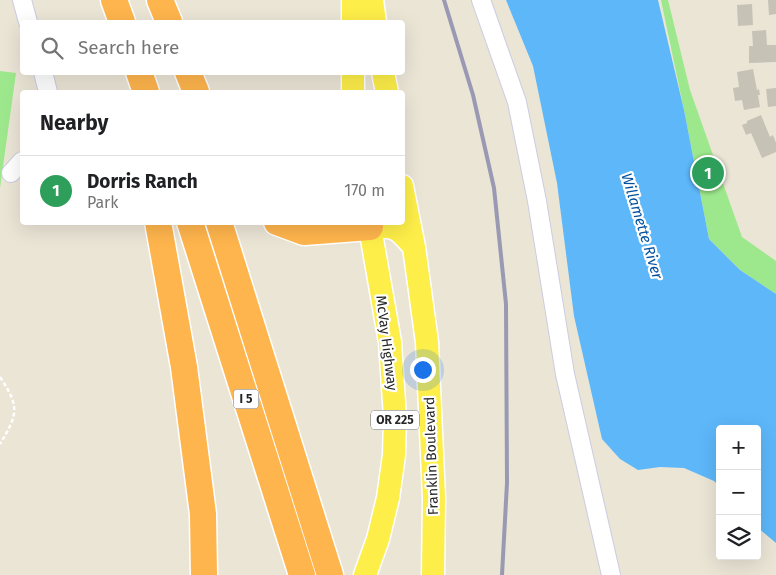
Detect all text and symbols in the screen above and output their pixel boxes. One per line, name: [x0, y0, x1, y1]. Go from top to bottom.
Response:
search box: [20, 20, 405, 75]
icon: search: [38, 34, 66, 62]
text: Search here: [78, 36, 179, 59]
text: Nearby: [40, 110, 108, 136]
pin: 1: [692, 154, 724, 192]
text: Dorris Ranch: [87, 170, 198, 193]
water label: Willamette River: [617, 171, 667, 282]
text: 1: [52, 181, 60, 200]
text: 170 m: [344, 181, 385, 200]
text: Park: [87, 193, 119, 212]
street label: McVay Highway: [372, 294, 401, 392]
your location: [410, 357, 436, 383]
road number: I 5: [234, 389, 258, 408]
street label: Franklin Boulevard: [421, 397, 442, 515]
road number: OR 225: [371, 410, 419, 430]
map controls: [716, 425, 761, 560]
button: +: [716, 425, 761, 470]
button: −: [716, 470, 761, 515]
button: layers: [716, 515, 761, 560]

